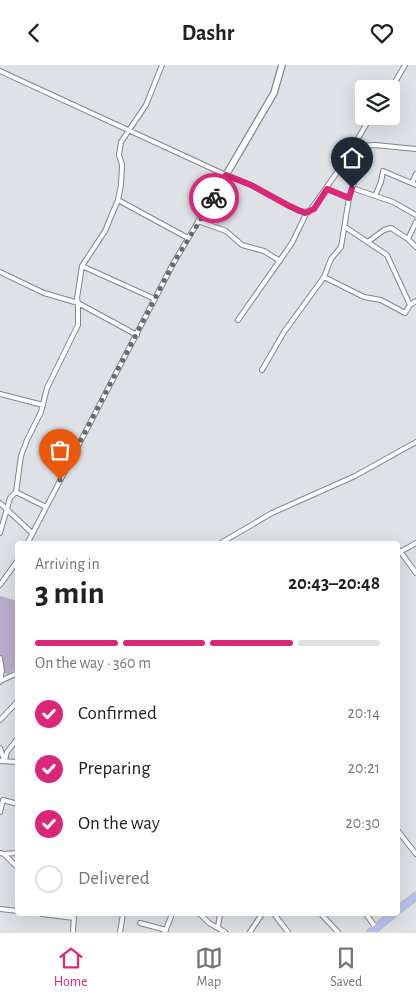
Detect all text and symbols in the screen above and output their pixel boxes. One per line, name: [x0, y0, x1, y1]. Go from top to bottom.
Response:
icon: back: [20, 19, 48, 47]
icon: heart: [368, 19, 396, 47]
text: Dashr: [182, 22, 234, 44]
map controls: [355, 80, 400, 125]
button: layers: [355, 80, 400, 125]
pin: [331, 137, 373, 188]
icon: home: [338, 144, 366, 172]
courier: [189, 173, 239, 223]
icon: bike: [200, 184, 228, 212]
pin: [39, 429, 81, 480]
icon: bag: [46, 436, 74, 464]
text: Arriving in: [35, 556, 100, 572]
text: 20:43–20:48: [288, 574, 380, 593]
text: 3 min: [35, 577, 105, 609]
text: On the way · 360 m: [35, 655, 151, 671]
icon: check: [35, 700, 63, 728]
text: Confirmed: [78, 704, 157, 723]
text: 20:14: [347, 705, 380, 721]
icon: check: [35, 755, 63, 783]
text: Preparing: [78, 759, 151, 778]
text: 20:21: [348, 760, 380, 776]
icon: check: [35, 810, 63, 838]
text: On the way: [78, 814, 160, 833]
text: 20:30: [346, 815, 380, 831]
text: Delivered: [78, 869, 150, 888]
tab: Home: [54, 944, 87, 991]
tab: Map: [195, 944, 223, 991]
tab: Saved: [330, 944, 362, 991]

